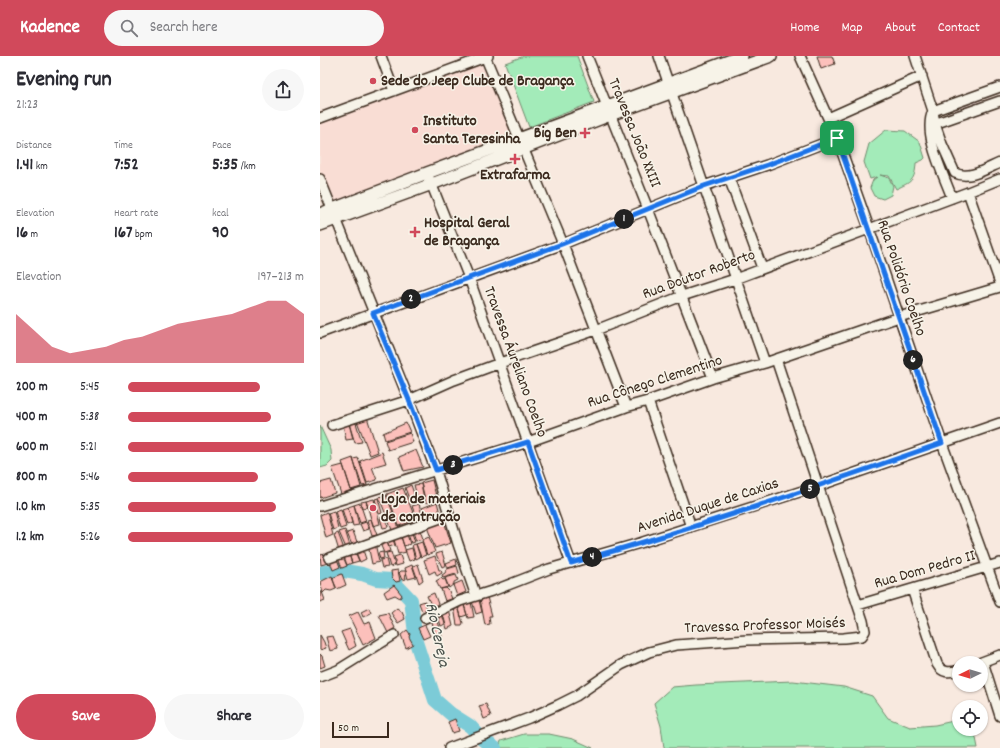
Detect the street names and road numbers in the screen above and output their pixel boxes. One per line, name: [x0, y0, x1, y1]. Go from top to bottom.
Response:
street label: Travessa João XXIII: [602, 75, 666, 191]
street label: Rua Polidório Coelho: [870, 217, 932, 339]
street label: Rua Doutor Roberto: [639, 244, 759, 306]
street label: Travessa Áureliano Coelho: [477, 283, 553, 441]
street label: Rua Cônego Clementino: [585, 349, 725, 415]
street label: Avenida Duque de Caxias: [634, 472, 782, 540]
street label: Rua Dom Pedro II: [872, 545, 978, 595]
street label: Travessa Professor Moisés: [684, 612, 846, 640]

